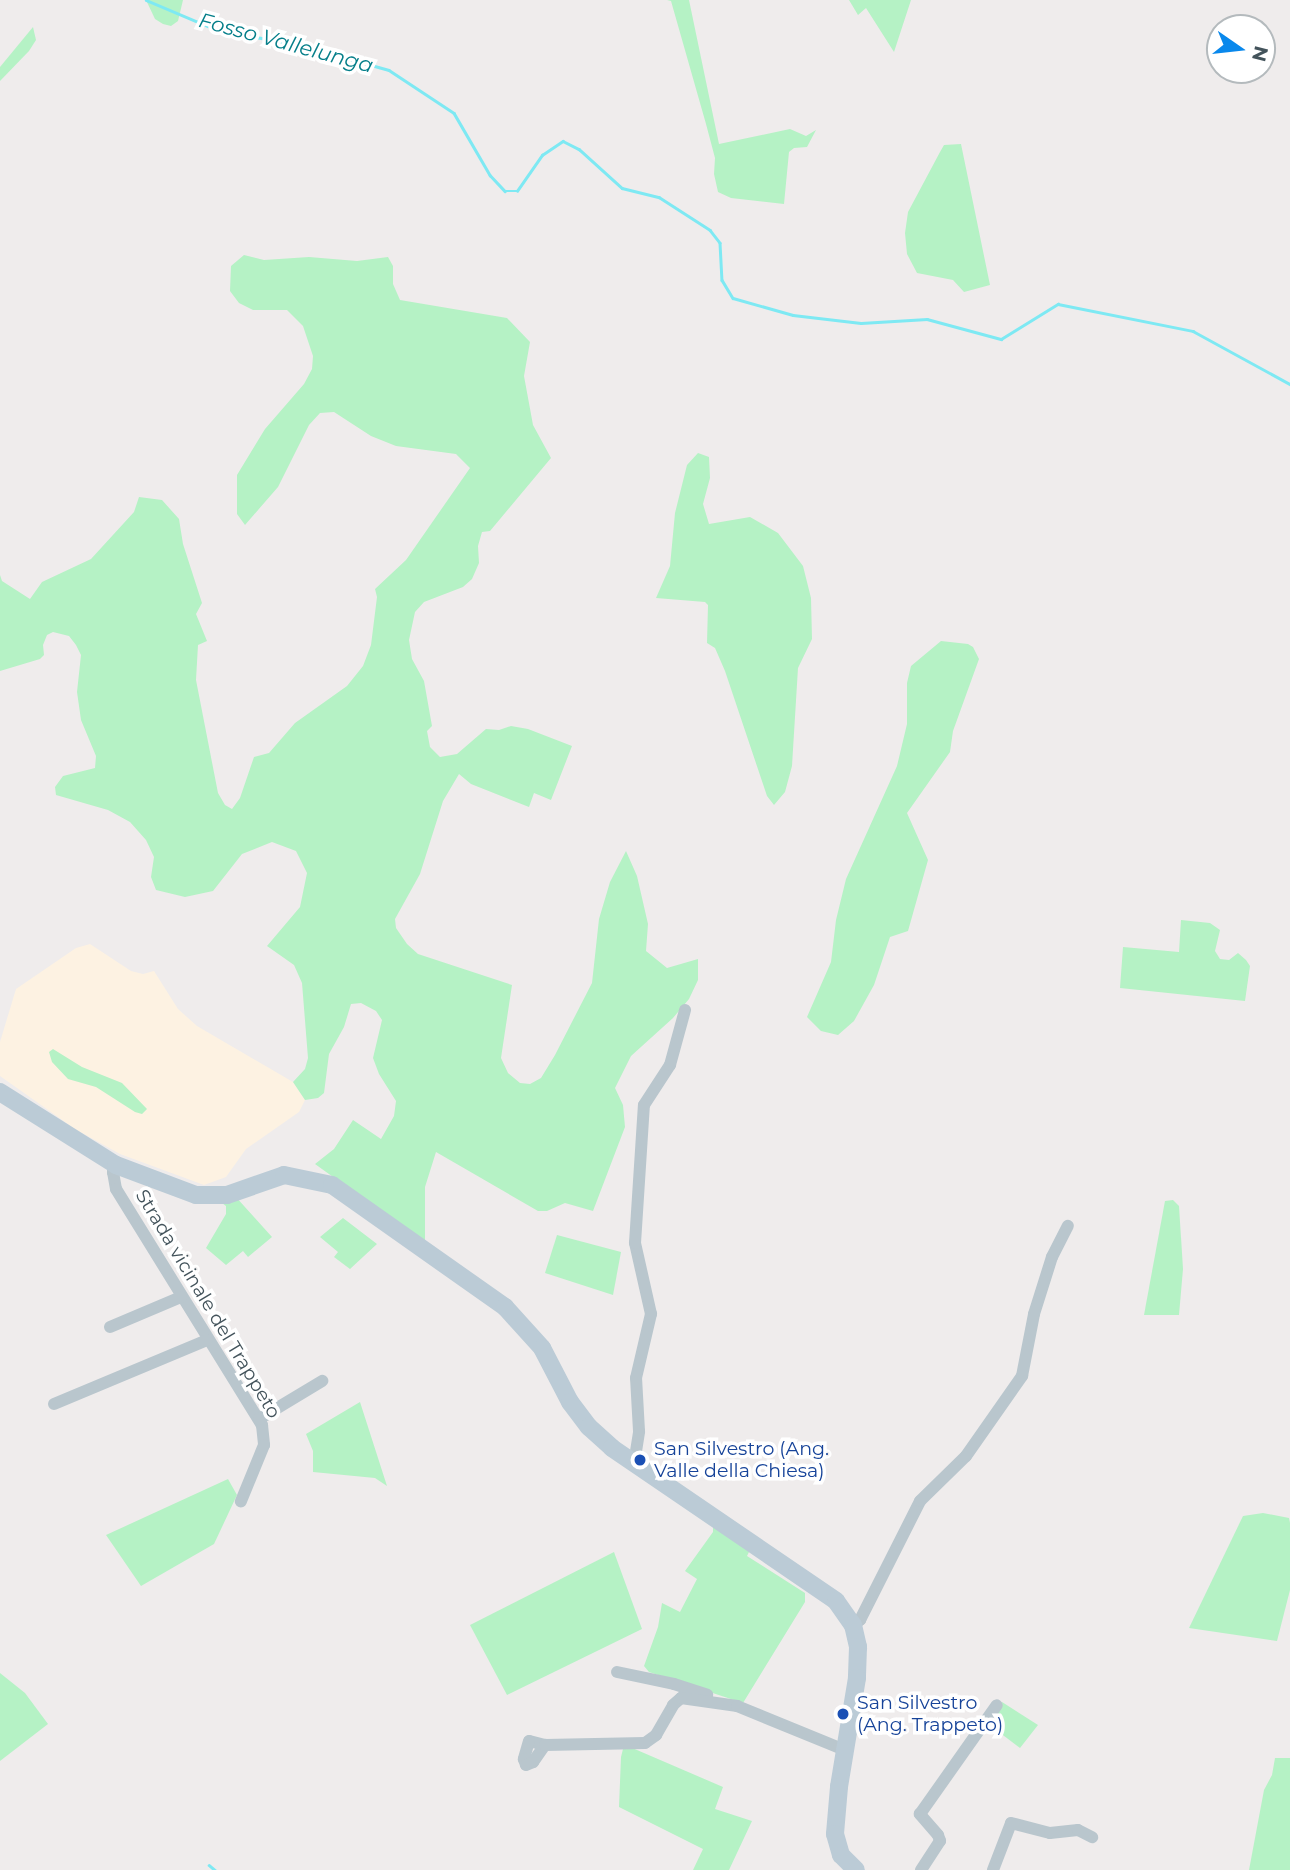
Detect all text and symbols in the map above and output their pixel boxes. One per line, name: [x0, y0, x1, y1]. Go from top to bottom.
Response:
water label: Fosso Vallelunga: [196, 8, 376, 78]
north arrow: [1206, 14, 1276, 84]
text: N: [1247, 43, 1273, 64]
street label: Strada vicinale del Trappeto: [131, 1185, 285, 1423]
place label: San Silvestro (Ang. Valle della Chiesa): [654, 1438, 829, 1482]
marker: San Silvestro (Ang. Valle della Chiesa): [632, 1452, 648, 1468]
place label: San Silvestro (Ang. Trappeto): [857, 1692, 1003, 1736]
marker: San Silvestro (Ang. Trappeto): [835, 1706, 851, 1722]

